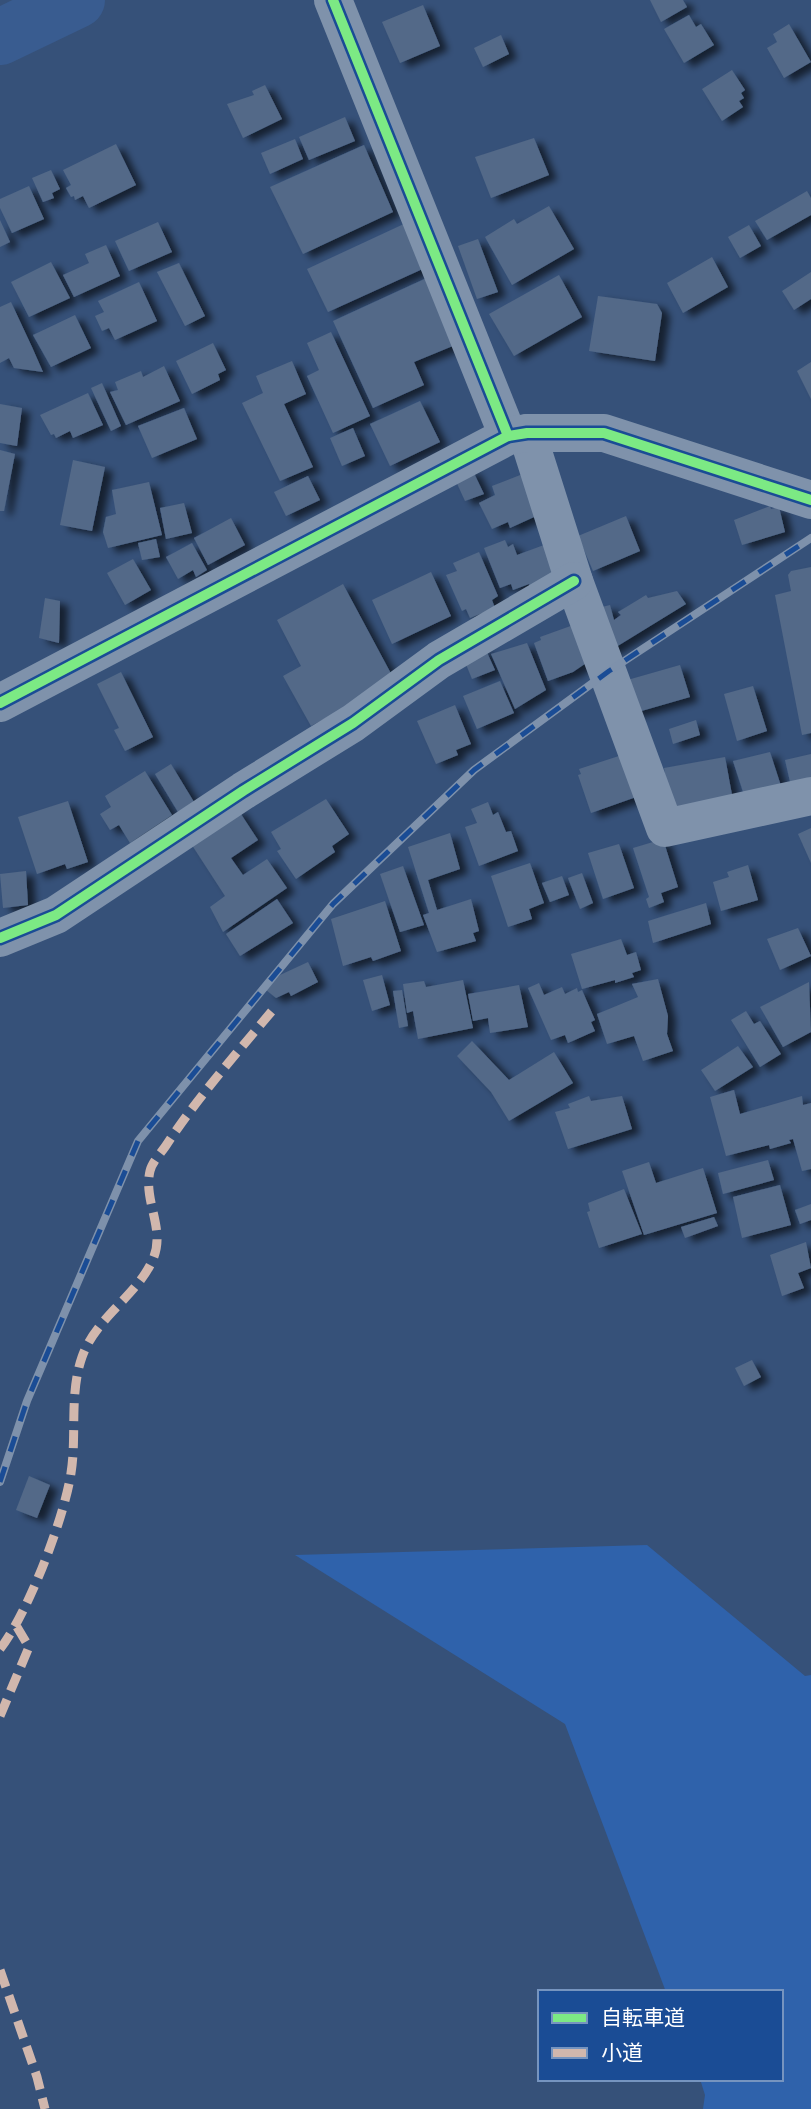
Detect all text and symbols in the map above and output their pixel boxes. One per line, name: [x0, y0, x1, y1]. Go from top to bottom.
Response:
legend: [538, 1990, 783, 2081]
text: 自転車道: [601, 2003, 685, 2033]
text: 小道: [601, 2038, 643, 2068]

